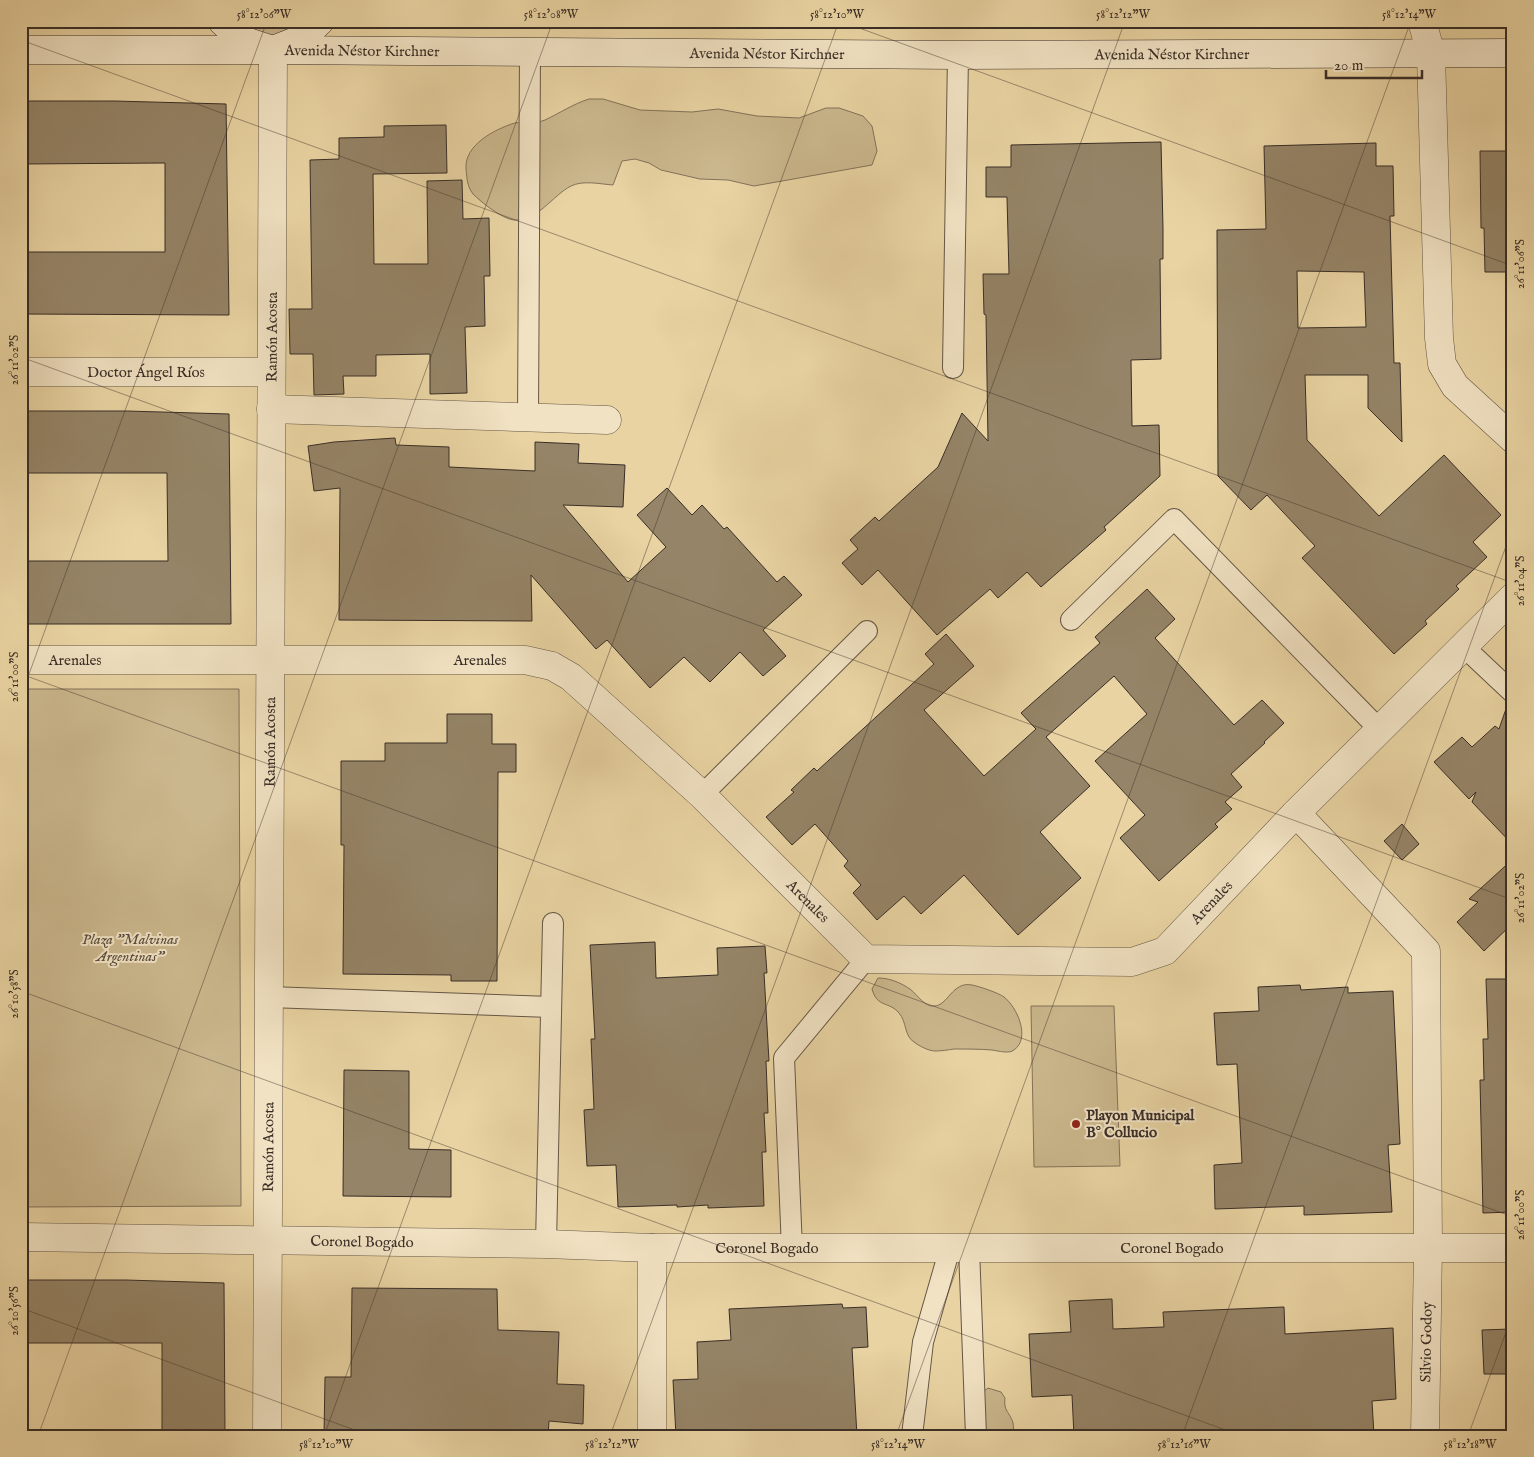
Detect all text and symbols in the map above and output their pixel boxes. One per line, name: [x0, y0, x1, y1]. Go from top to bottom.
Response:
text: 58°12'06"W: [237, 7, 292, 22]
text: 58°12'08"W: [524, 7, 579, 22]
text: 58°12'10"W: [810, 7, 865, 22]
text: 58°12'12"W: [1096, 7, 1150, 22]
text: 58°12'14"W: [1382, 7, 1437, 22]
street label: Avenida Néstor Kirchner: [283, 41, 440, 61]
street label: Avenida Néstor Kirchner: [688, 44, 845, 64]
street label: Avenida Néstor Kirchner: [1093, 45, 1250, 65]
scale bar: [1326, 48, 1423, 80]
text: 20 m: [1334, 56, 1364, 75]
text: 26°11'06"S: [1513, 239, 1528, 289]
street label: Ramón Acosta: [263, 291, 282, 382]
text: 26°11'02"S: [7, 335, 22, 385]
street label: Doctor Ángel Ríos: [87, 363, 205, 382]
text: 26°11'04"S: [1513, 556, 1528, 606]
street label: Arenales: [47, 651, 102, 670]
street label: Arenales: [452, 651, 507, 670]
text: 26°11'00"S: [7, 652, 22, 702]
street label: Ramón Acosta: [261, 696, 280, 787]
text: 26°11'02"S: [1513, 873, 1528, 923]
street label: Arenales: [782, 875, 833, 927]
street label: Arenales: [1186, 877, 1237, 929]
park label: Plaza "Malvinas Argentinas": [82, 930, 179, 967]
text: 26°10'58"S: [7, 969, 22, 1019]
street label: Ramón Acosta: [259, 1101, 278, 1192]
place label: Playon Municipal B° Collucio: [1086, 1106, 1195, 1142]
marker: Playon Municipal B° Collucio: [1070, 1118, 1082, 1130]
text: 26°11'00"S: [1513, 1190, 1528, 1240]
street label: Coronel Bogado: [310, 1232, 414, 1252]
street label: Coronel Bogado: [715, 1239, 819, 1258]
street label: Coronel Bogado: [1120, 1239, 1224, 1258]
text: 26°10'56"S: [7, 1286, 22, 1336]
street label: Silvio Godoy: [1416, 1301, 1437, 1383]
text: 58°12'10"W: [299, 1437, 354, 1452]
text: 58°12'12"W: [585, 1437, 639, 1452]
text: 58°12'14"W: [871, 1437, 926, 1452]
text: 58°12'16"W: [1157, 1437, 1211, 1452]
text: 58°12'18"W: [1444, 1437, 1497, 1452]

